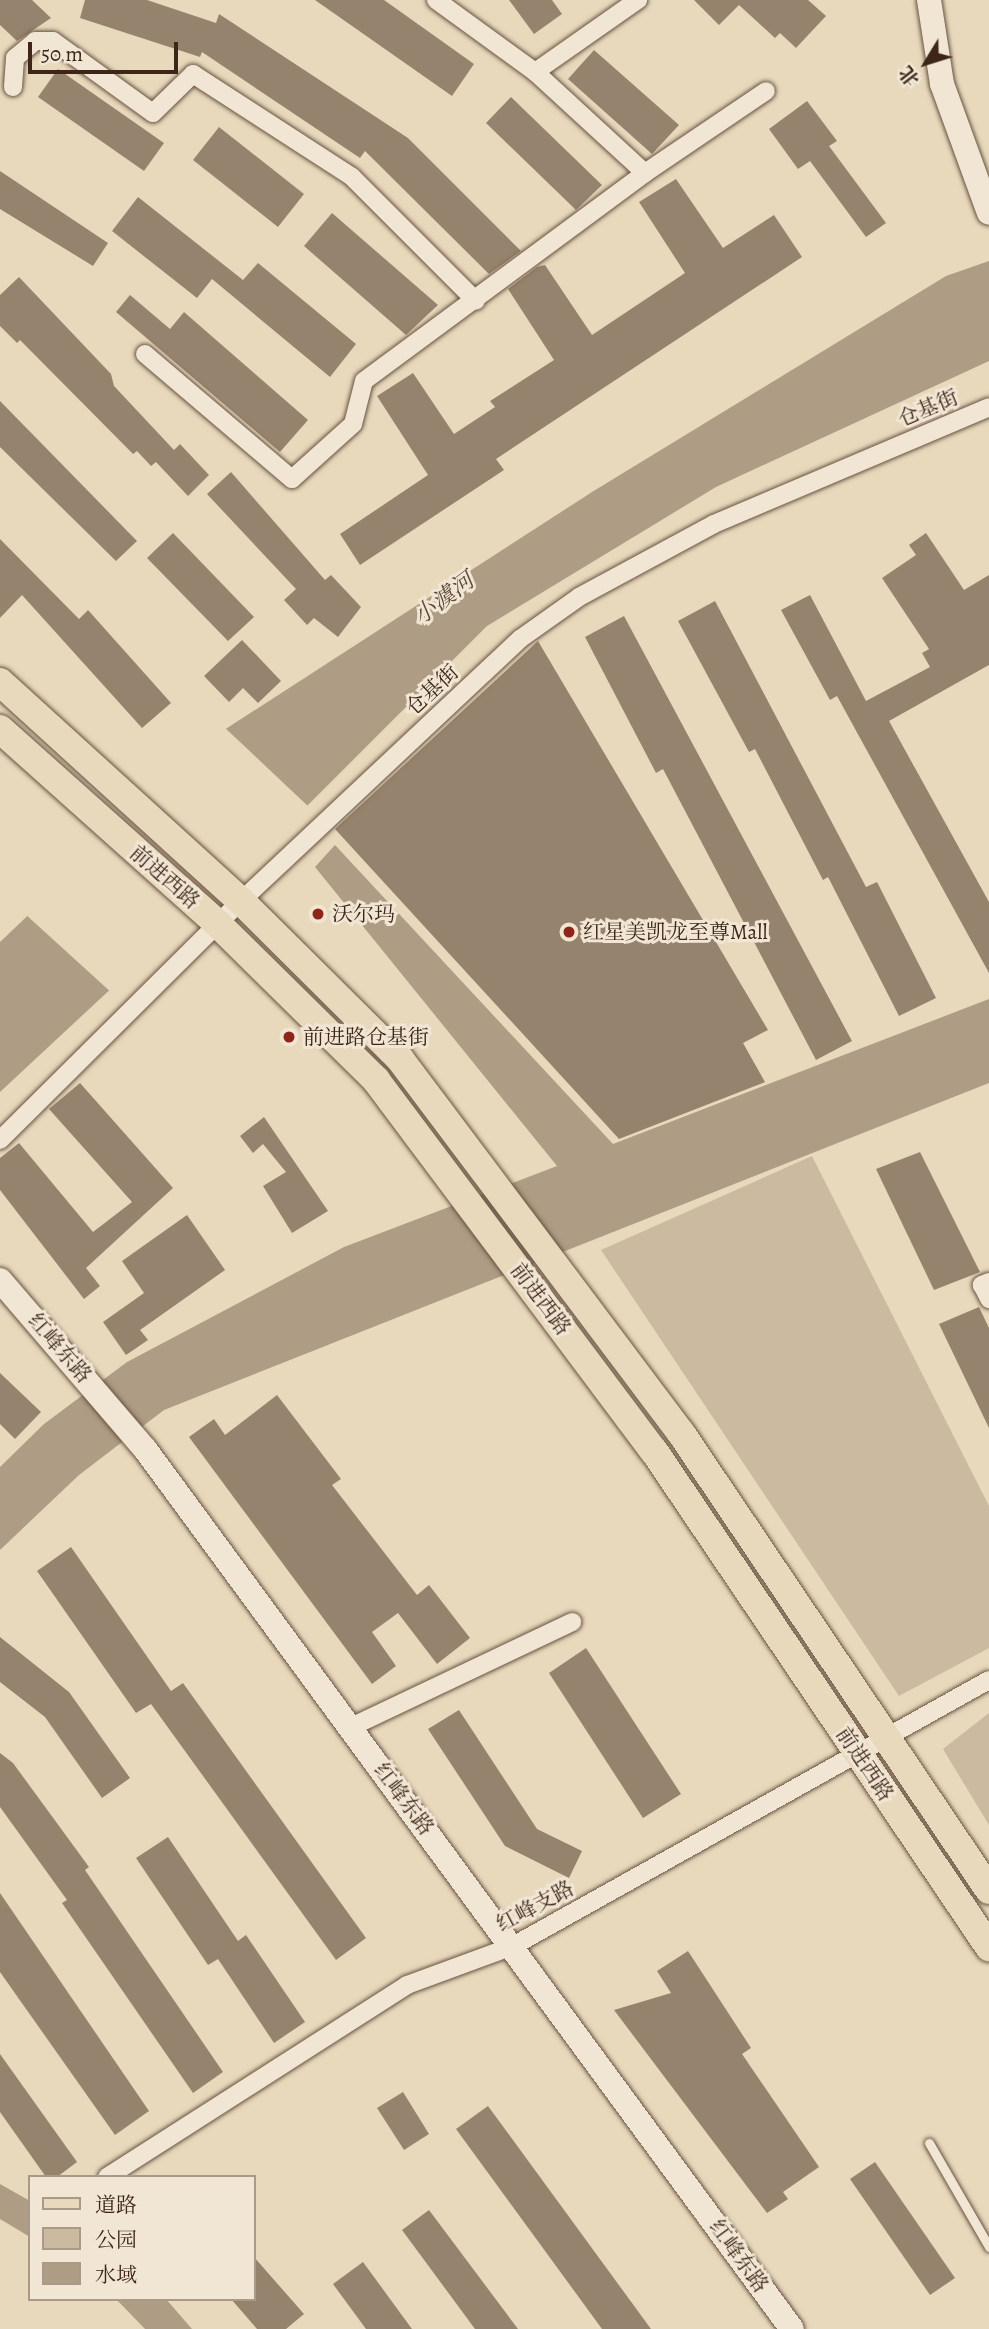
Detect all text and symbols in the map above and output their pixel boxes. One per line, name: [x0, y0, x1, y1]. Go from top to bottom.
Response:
scale bar: [32, 28, 182, 72]
north arrow: [891, 28, 961, 98]
text: 50 m: [41, 40, 83, 68]
text: 北: [893, 60, 926, 91]
street label: 仓基街: [894, 384, 962, 432]
water label: 小澞河: [408, 567, 480, 631]
street label: 仓基街: [400, 659, 464, 721]
street label: 前进西路: [125, 840, 205, 914]
place label: 沃尔玛: [332, 901, 395, 927]
marker: 沃尔玛: [310, 906, 326, 922]
place label: 红星美凯龙至尊Mall: [583, 919, 768, 945]
marker: 红星美凯龙至尊Mall: [561, 924, 577, 940]
place label: 前进路仓基街: [303, 1024, 429, 1050]
marker: 前进路仓基街: [281, 1029, 297, 1045]
street label: 前进西路: [506, 1258, 576, 1340]
street label: 红峰东路: [23, 1308, 97, 1388]
street label: 前进西路: [831, 1722, 899, 1806]
street label: 红峰东路: [369, 1758, 439, 1840]
street label: 红峰支路: [492, 1875, 578, 1937]
legend: [28, 2175, 256, 2301]
text: 道路: [95, 2191, 137, 2219]
street label: 红峰东路: [704, 2215, 774, 2297]
text: 公园: [95, 2226, 137, 2254]
text: 水域: [95, 2261, 137, 2289]

